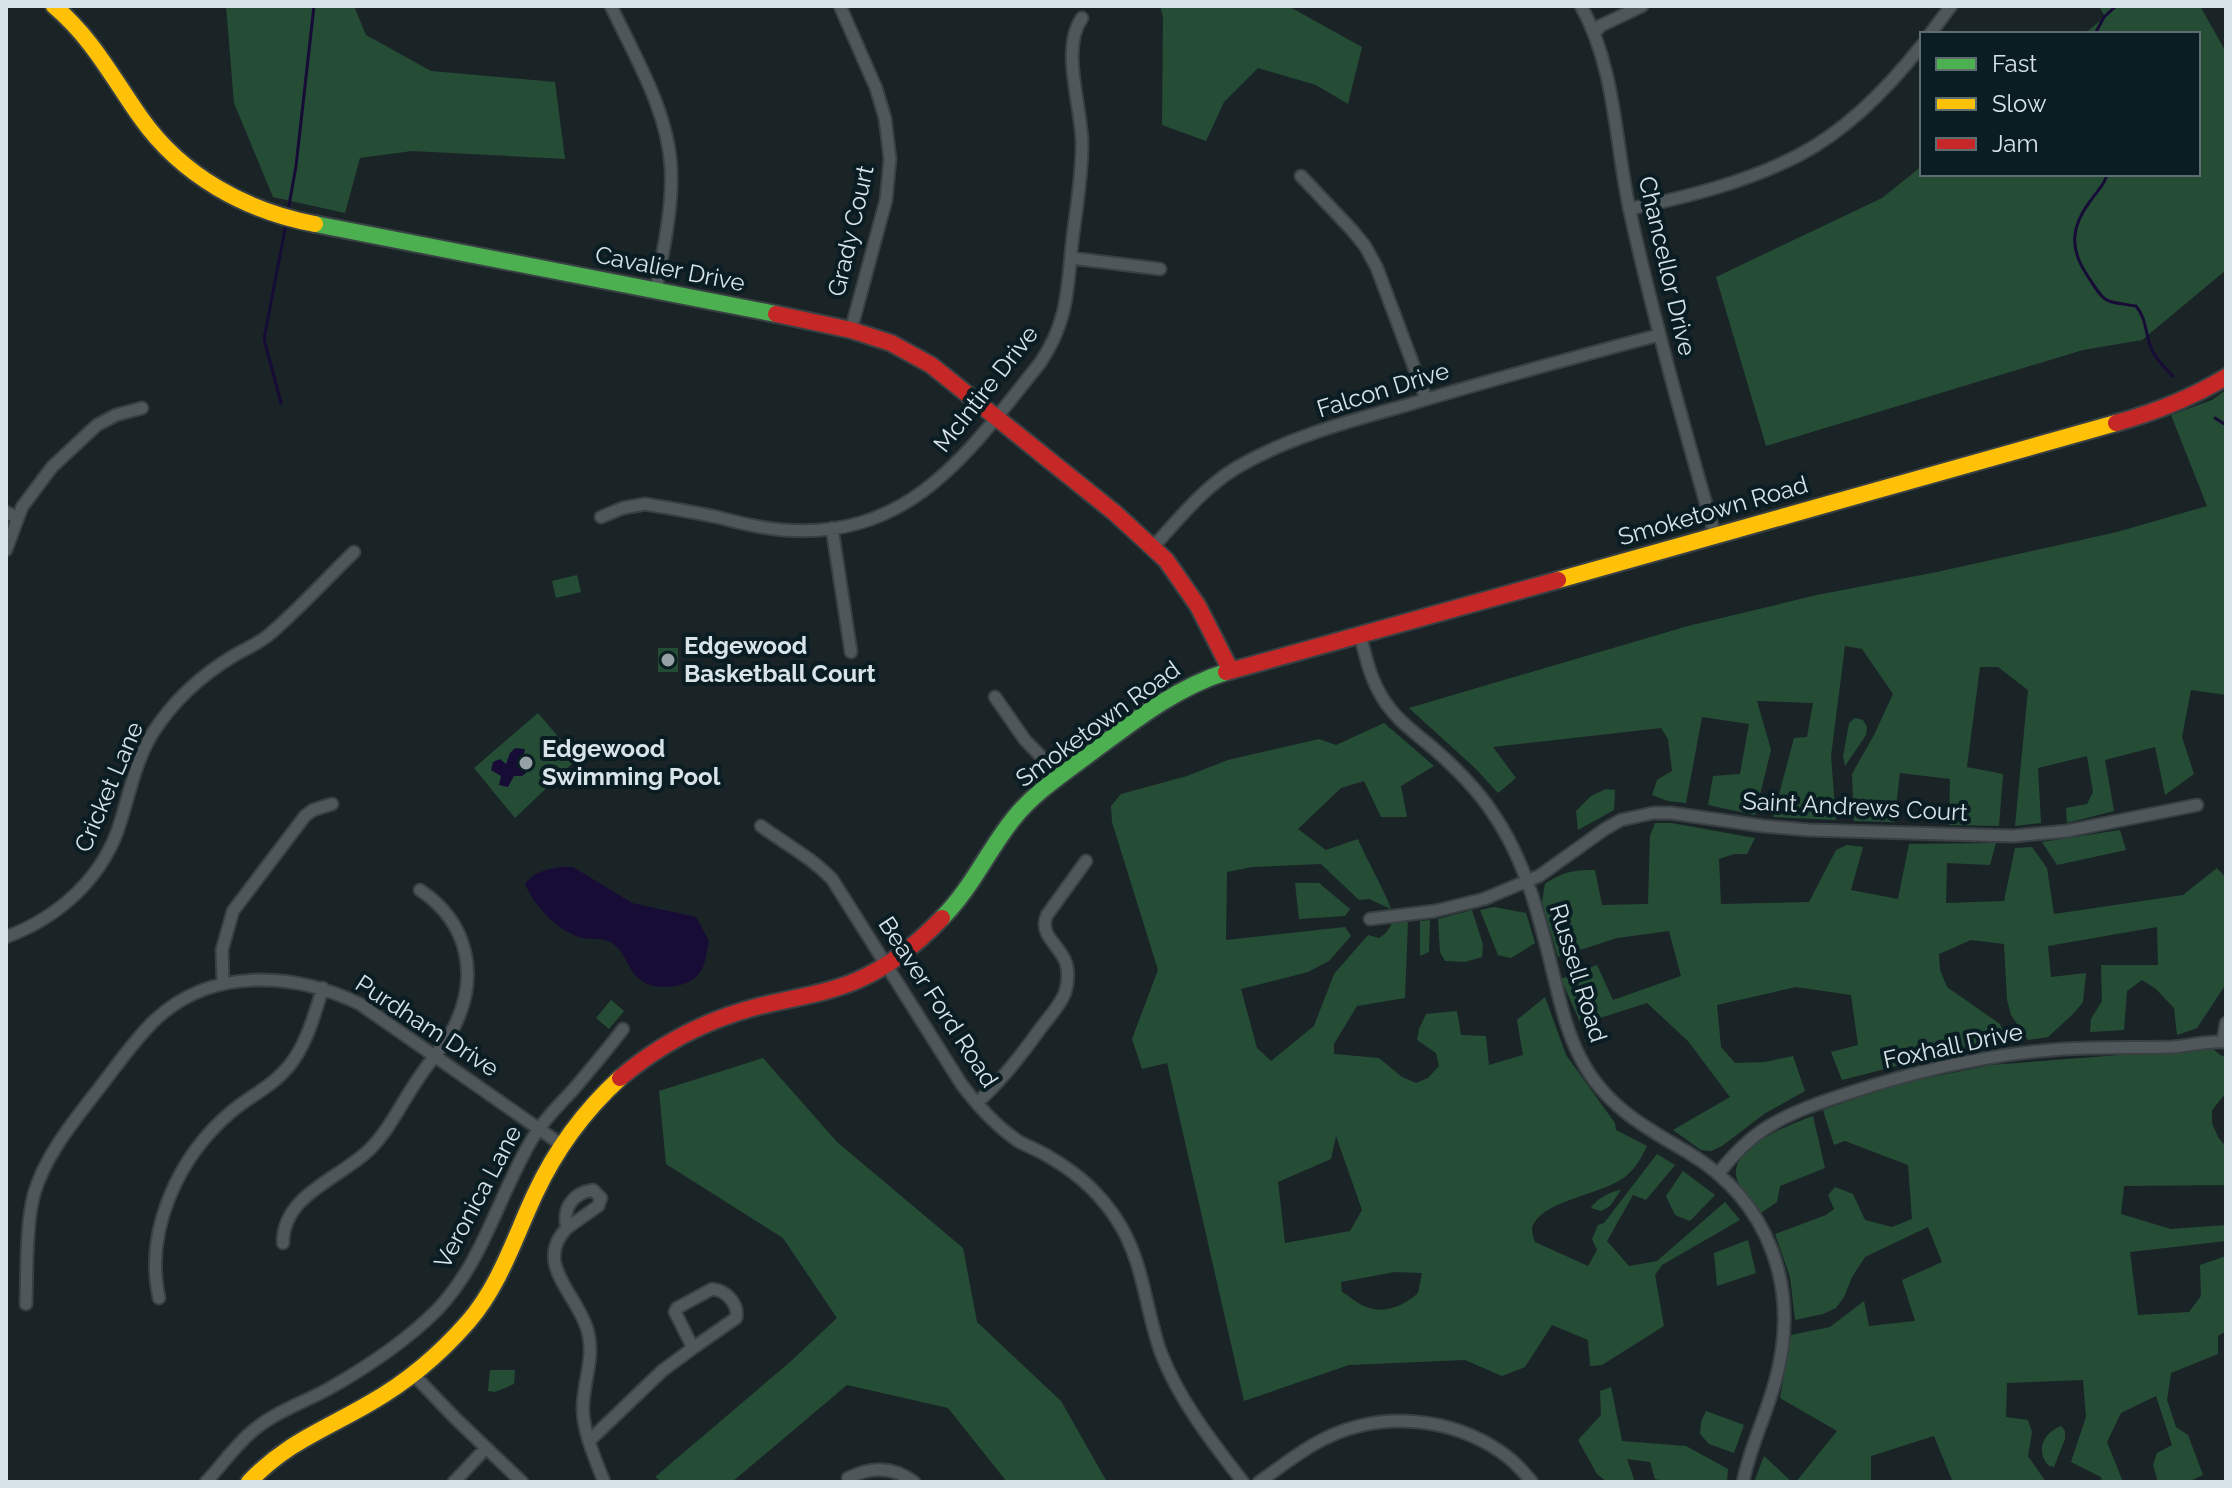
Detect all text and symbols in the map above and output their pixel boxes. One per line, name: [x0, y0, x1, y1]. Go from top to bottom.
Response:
legend: [1920, 32, 2200, 176]
text: Fast: [1992, 49, 2037, 78]
text: Slow: [1992, 89, 2047, 118]
text: Jam: [1992, 129, 2038, 158]
street label: Grady Court: [821, 163, 880, 299]
street label: Chancellor Drive: [1633, 173, 1702, 358]
street label: Cavalier Drive: [593, 240, 747, 297]
street label: McIntire Drive: [927, 320, 1044, 458]
street label: Falcon Drive: [1313, 356, 1453, 423]
street label: Smoketown Road: [1615, 470, 1811, 551]
place label: Edgewood Basketball Court: [684, 631, 876, 688]
marker: Edgewood Basketball Court: [659, 651, 677, 669]
street label: Smoketown Road: [1010, 654, 1185, 793]
street label: Cricket Lane: [68, 717, 149, 856]
place label: Edgewood Swimming Pool: [542, 734, 721, 791]
marker: Edgewood Swimming Pool: [517, 754, 535, 772]
street label: Saint Andrews Court: [1742, 786, 1968, 827]
street label: Russell Road: [1544, 900, 1613, 1045]
street label: Beaver Ford Road: [872, 911, 1004, 1092]
street label: Purdham Drive: [350, 969, 504, 1083]
street label: Foxhall Drive: [1880, 1017, 2025, 1074]
street label: Veronica Lane: [428, 1120, 527, 1273]

